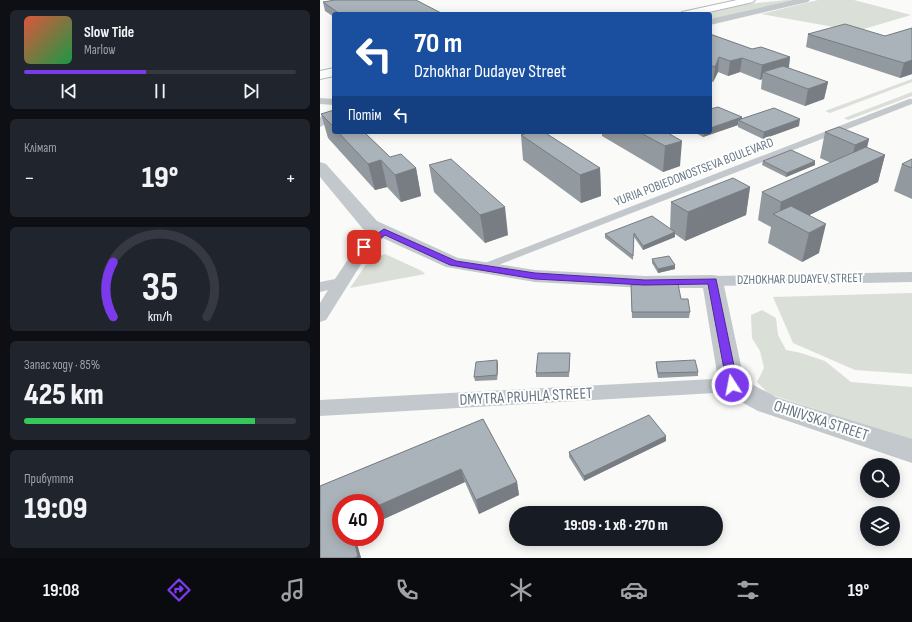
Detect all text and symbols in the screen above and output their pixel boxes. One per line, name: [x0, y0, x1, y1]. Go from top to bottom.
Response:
text: Slow Tide: [84, 23, 134, 42]
text: 70 m: [414, 27, 462, 60]
icon: left: [348, 28, 400, 80]
text: Marlow: [84, 42, 116, 58]
text: Dzhokhar Dudayev Street: [414, 61, 566, 82]
icon: previous: [58, 80, 80, 102]
icon: pause: [149, 80, 171, 102]
icon: next: [240, 80, 262, 102]
icon: left: [390, 104, 412, 126]
text: Потім: [348, 106, 382, 125]
street label: YURIIA POBIEDONOSTSEVA BOULEVARD: [612, 134, 776, 210]
text: Клімат: [24, 140, 57, 156]
text: 19°: [142, 160, 178, 196]
text: −: [24, 165, 35, 192]
text: +: [285, 165, 296, 192]
pin: [347, 230, 381, 264]
icon: arrive: [353, 236, 375, 258]
text: 35: [142, 263, 178, 312]
street label: DZHOKHAR DUDAYEV STREET: [737, 270, 863, 288]
text: km/h: [148, 308, 172, 325]
text: Запас ходу · 85%: [24, 357, 100, 373]
position arrow: [711, 364, 753, 406]
text: 425 km: [24, 377, 104, 413]
street label: DMYTRA PRUHLA STREET: [459, 384, 593, 410]
street label: OHNIVSKA STREET: [771, 397, 871, 445]
map controls: [860, 458, 900, 546]
button: search: [860, 458, 900, 498]
text: Прибуття: [24, 471, 74, 487]
text: 19:09: [24, 491, 88, 527]
speed limit sign: 40: [332, 494, 384, 546]
button: layers: [860, 506, 900, 546]
text: 19:09 · 1 хв · 270 m: [564, 516, 668, 535]
icon: directions: [165, 576, 193, 604]
icon: music: [279, 576, 307, 604]
icon: phone: [393, 576, 421, 604]
icon: climate: [507, 576, 535, 604]
icon: car: [620, 576, 648, 604]
icon: filters: [734, 576, 762, 604]
text: 19:08: [43, 580, 80, 601]
text: 19°: [848, 580, 869, 601]

